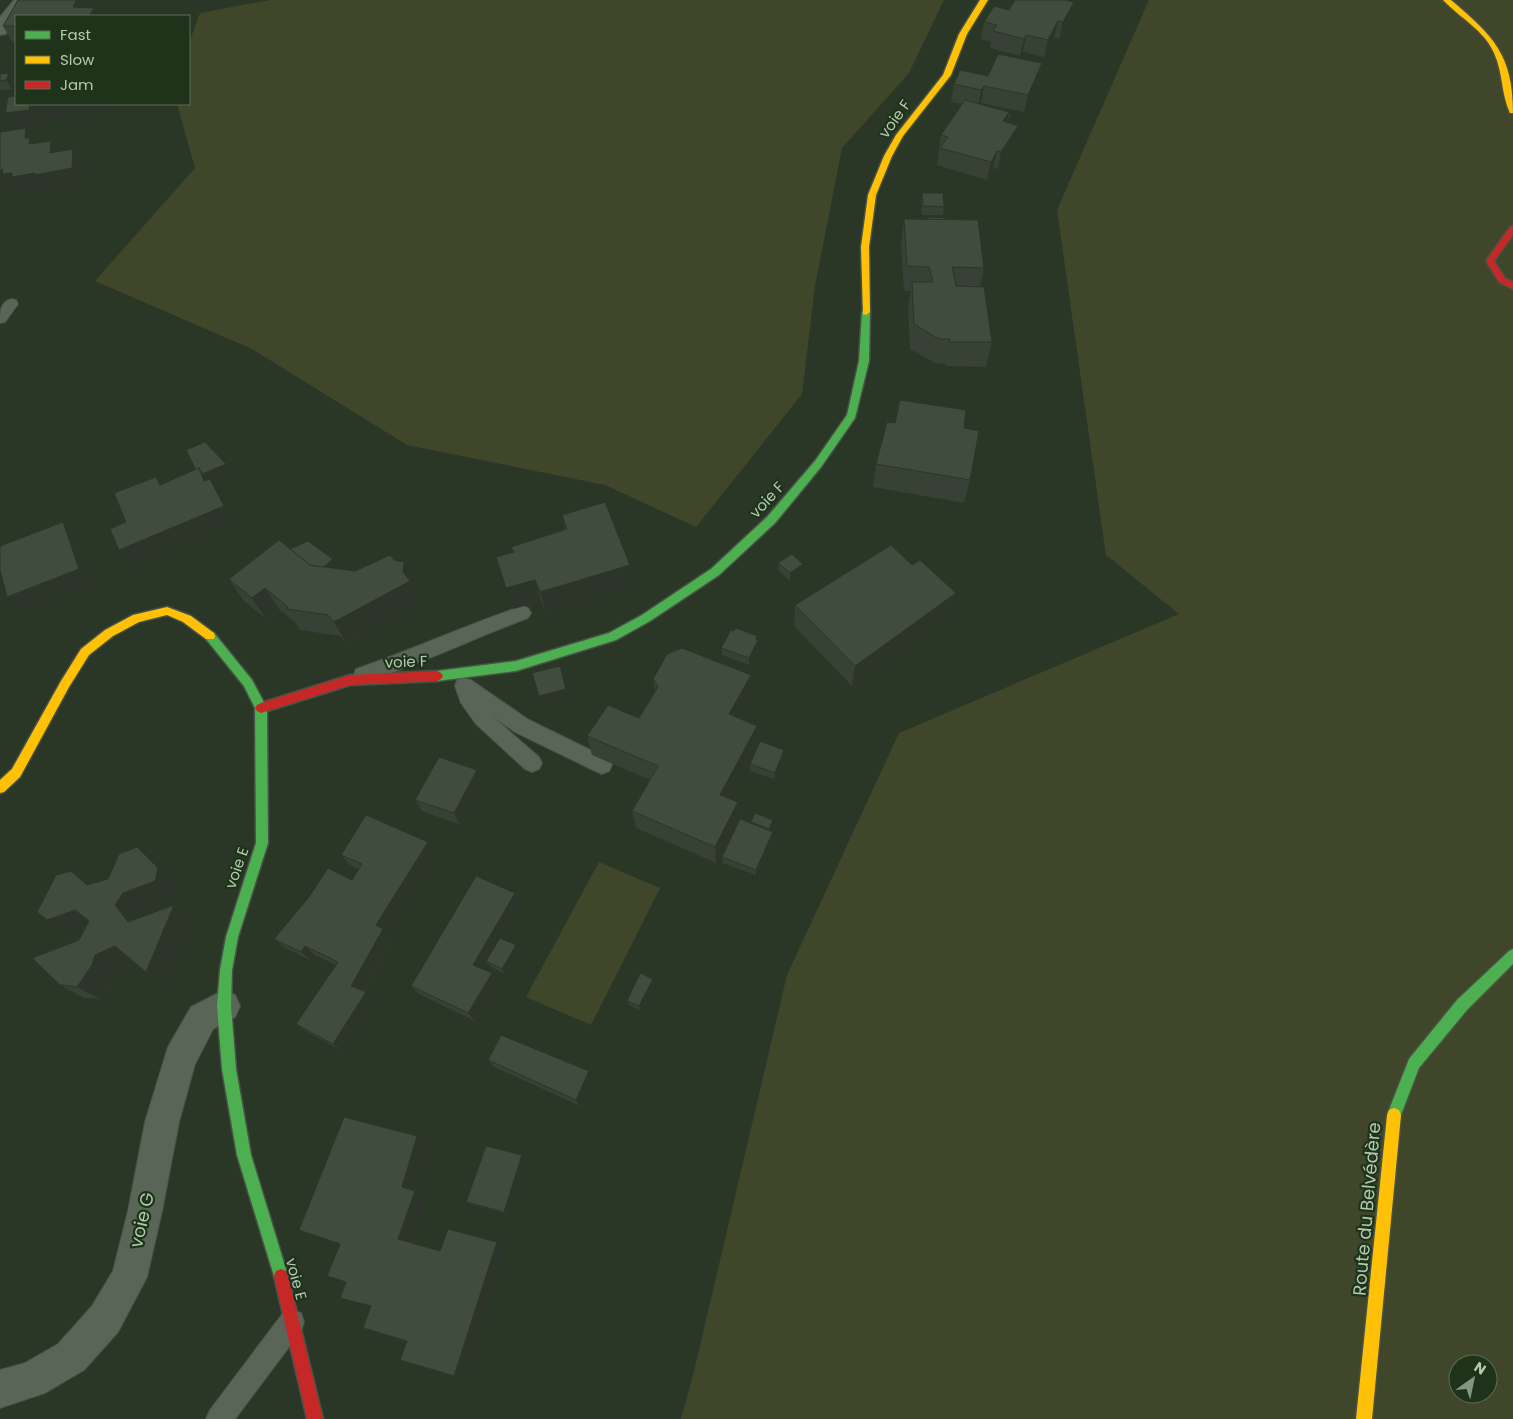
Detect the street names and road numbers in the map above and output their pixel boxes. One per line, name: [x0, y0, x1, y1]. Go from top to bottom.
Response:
street label: voie F: [874, 95, 916, 142]
street label: voie F: [744, 477, 789, 522]
street label: voie F: [384, 650, 428, 673]
street label: voie E: [220, 844, 253, 891]
street label: Route du Belvédère: [1346, 1121, 1387, 1297]
street label: voie G: [123, 1190, 160, 1250]
street label: voie E: [281, 1256, 312, 1302]

